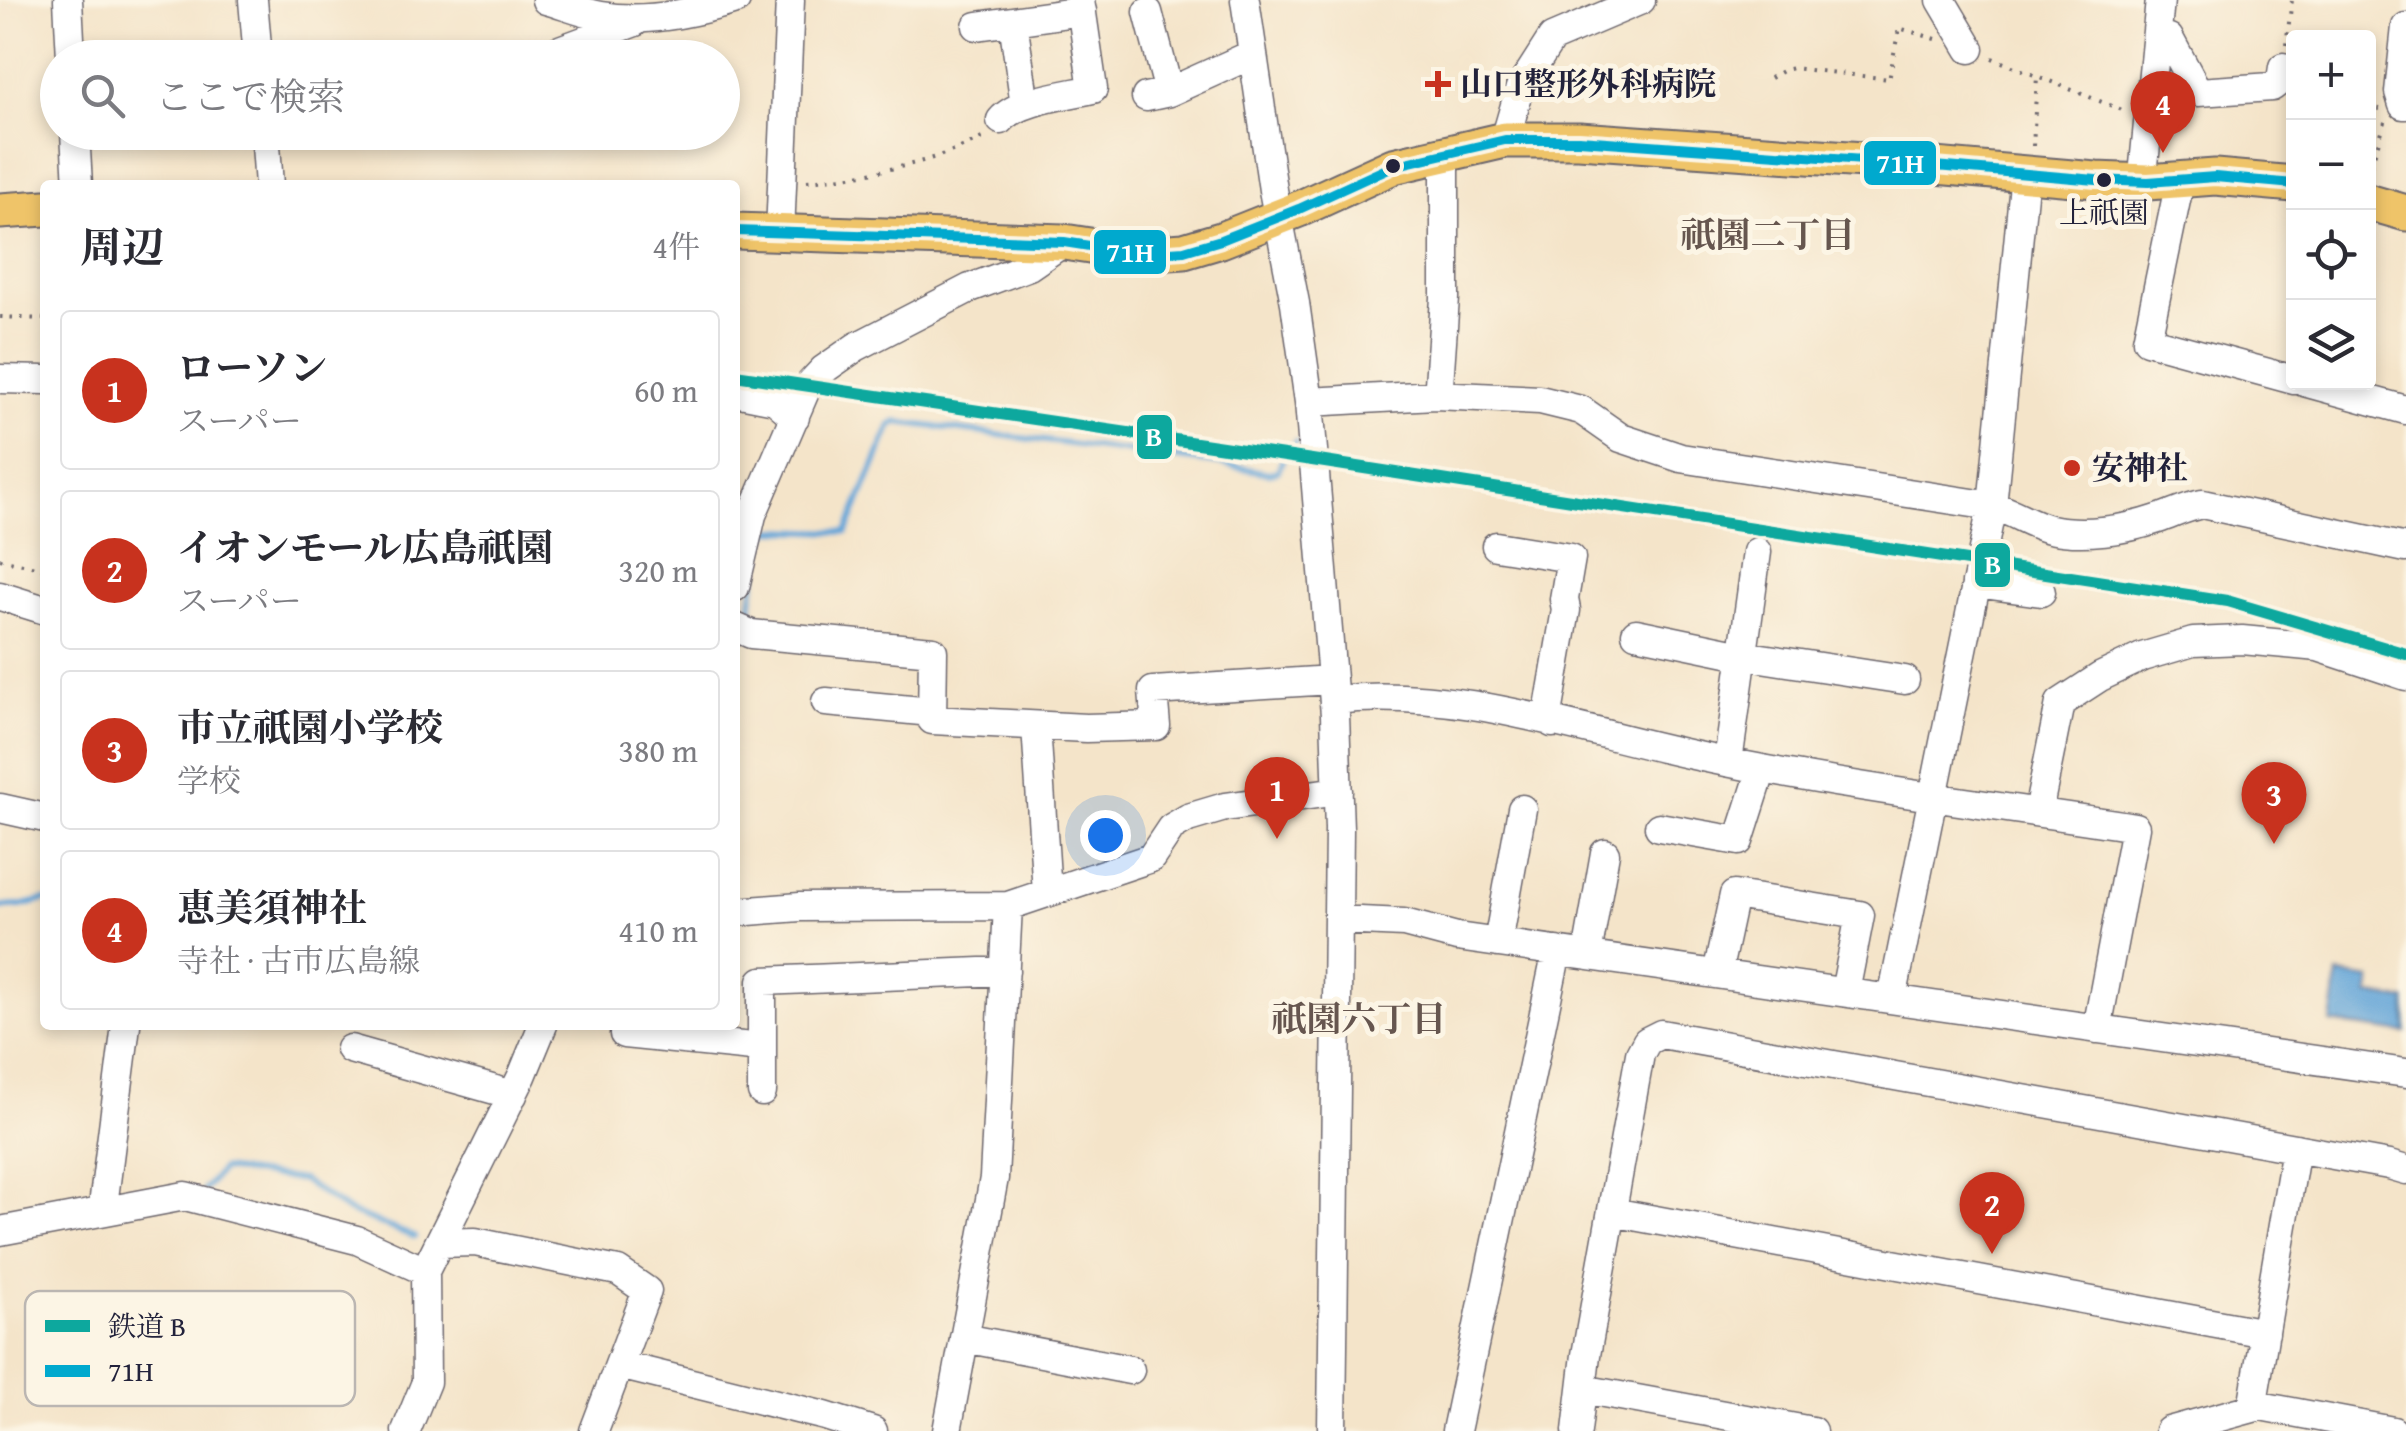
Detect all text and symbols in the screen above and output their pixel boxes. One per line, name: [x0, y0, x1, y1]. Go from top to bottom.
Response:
map controls: [2286, 30, 2376, 390]
button: +: [2286, 30, 2376, 120]
search box: [40, 40, 740, 150]
place label: 山口整形外科病院: [1460, 60, 1716, 107]
icon: search: [75, 68, 130, 123]
text: ここで検索: [155, 68, 345, 124]
pin: 4: [2130, 70, 2196, 153]
marker: 山口整形外科病院: [1425, 71, 1451, 97]
button: −: [2286, 120, 2376, 210]
line badge: 71H: [1862, 139, 1938, 187]
text: 71H: [1876, 142, 1924, 183]
unlabelled marker: [1383, 156, 1403, 176]
marker: 上祇園: [2094, 170, 2114, 190]
place label: 上祇園: [2059, 190, 2149, 234]
district label: 祇園二丁目: [1680, 209, 1856, 260]
button: locate: [2286, 210, 2376, 300]
text: 周辺: [80, 216, 164, 277]
text: 4件: [653, 223, 700, 270]
line badge: 71H: [1092, 228, 1168, 276]
text: 71H: [1106, 231, 1154, 272]
button: layers: [2286, 300, 2376, 390]
text: ローソン: [177, 339, 327, 395]
text: 1: [106, 367, 123, 414]
text: 60 m: [634, 367, 698, 414]
text: スーパー: [177, 397, 302, 444]
line badge: B: [1135, 413, 1174, 461]
text: B: [1145, 415, 1163, 456]
place label: 安神社: [2092, 444, 2188, 491]
marker: 安神社: [2061, 457, 2083, 479]
text: イオンモール広島祇園: [177, 519, 554, 575]
line badge: B: [1973, 541, 2012, 589]
text: B: [1984, 543, 2002, 584]
text: 2: [106, 547, 123, 594]
text: 320 m: [619, 547, 698, 594]
text: スーパー: [177, 577, 302, 624]
text: 市立祇園小学校: [177, 699, 443, 755]
text: 3: [106, 727, 123, 774]
text: 380 m: [619, 727, 698, 774]
pin: 1: [1244, 756, 1310, 839]
text: 学校: [177, 757, 241, 804]
pin: 3: [2242, 762, 2306, 844]
your location: [1080, 810, 1131, 861]
text: 恵美須神社: [177, 879, 367, 935]
text: 4: [106, 907, 123, 954]
text: 410 m: [619, 907, 698, 954]
text: 寺社 · 古市広島線: [177, 937, 420, 984]
district label: 祇園六丁目: [1271, 993, 1447, 1044]
pin: 2: [1960, 1172, 2024, 1254]
legend: [25, 1291, 355, 1406]
text: 鉄道 B: [108, 1305, 186, 1346]
text: 71H: [108, 1350, 154, 1391]

